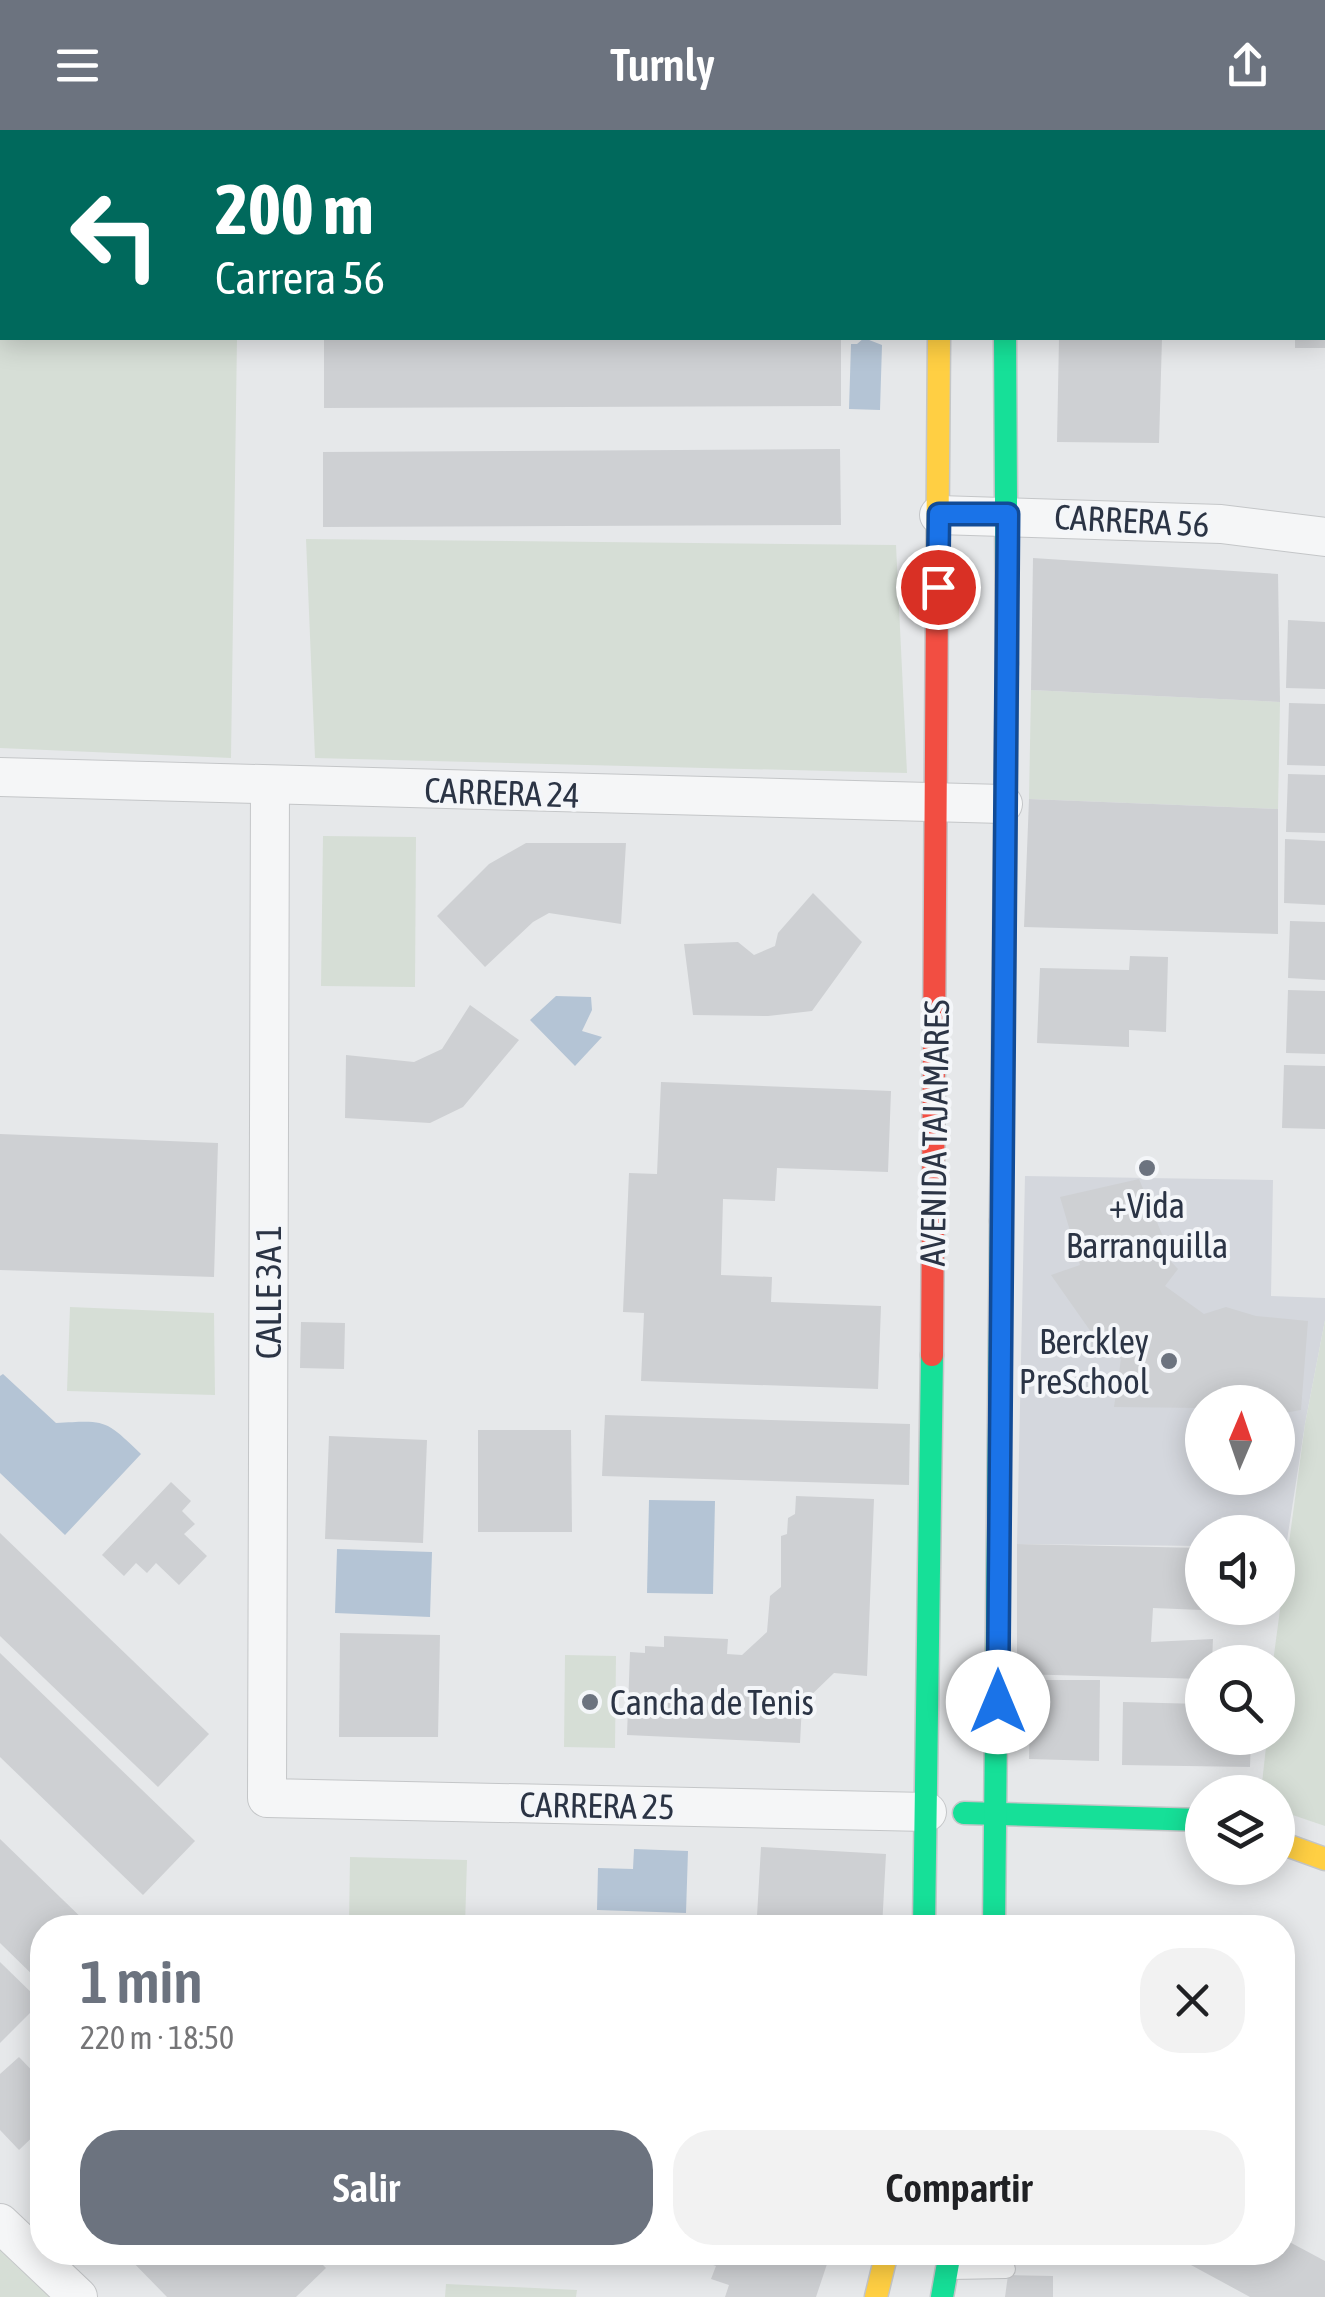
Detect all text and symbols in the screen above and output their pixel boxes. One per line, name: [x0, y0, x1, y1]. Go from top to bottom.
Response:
icon: menu: [50, 38, 105, 93]
icon: share: [1220, 38, 1275, 93]
text: Turnly: [610, 39, 715, 91]
text: 200 m: [215, 169, 374, 249]
icon: left: [50, 170, 180, 300]
text: Carrera 56: [215, 252, 385, 304]
street label: CARRERA 56: [1053, 496, 1211, 544]
pin: [896, 545, 981, 630]
icon: arrive: [911, 560, 966, 615]
street label: CARRERA 24: [424, 769, 580, 815]
street label: AVENIDA TAJAMARES: [912, 999, 956, 1267]
marker: +Vida Barranquilla: [1136, 1157, 1158, 1179]
place label: +Vida Barranquilla: [1066, 1185, 1228, 1265]
street label: CALLE 3A 1: [248, 1225, 288, 1359]
place label: Berckley PreSchool: [1019, 1321, 1149, 1401]
marker: Berckley PreSchool: [1158, 1350, 1180, 1372]
north arrow: [1185, 1385, 1295, 1495]
map controls: [1185, 1385, 1295, 1885]
button: sound: [1185, 1515, 1295, 1625]
button: search: [1185, 1645, 1295, 1755]
position arrow: [946, 1650, 1050, 1754]
place label: Cancha de Tenis: [610, 1682, 814, 1722]
marker: Cancha de Tenis: [579, 1691, 601, 1713]
button: layers: [1185, 1775, 1295, 1885]
street label: CARRERA 25: [519, 1784, 675, 1826]
text: 1 min: [80, 1947, 203, 2016]
button: close: [1140, 1948, 1245, 2053]
text: 220 m · 18:50: [80, 2019, 234, 2056]
button: Salir: [80, 2130, 653, 2245]
button: Compartir: [673, 2130, 1245, 2245]

